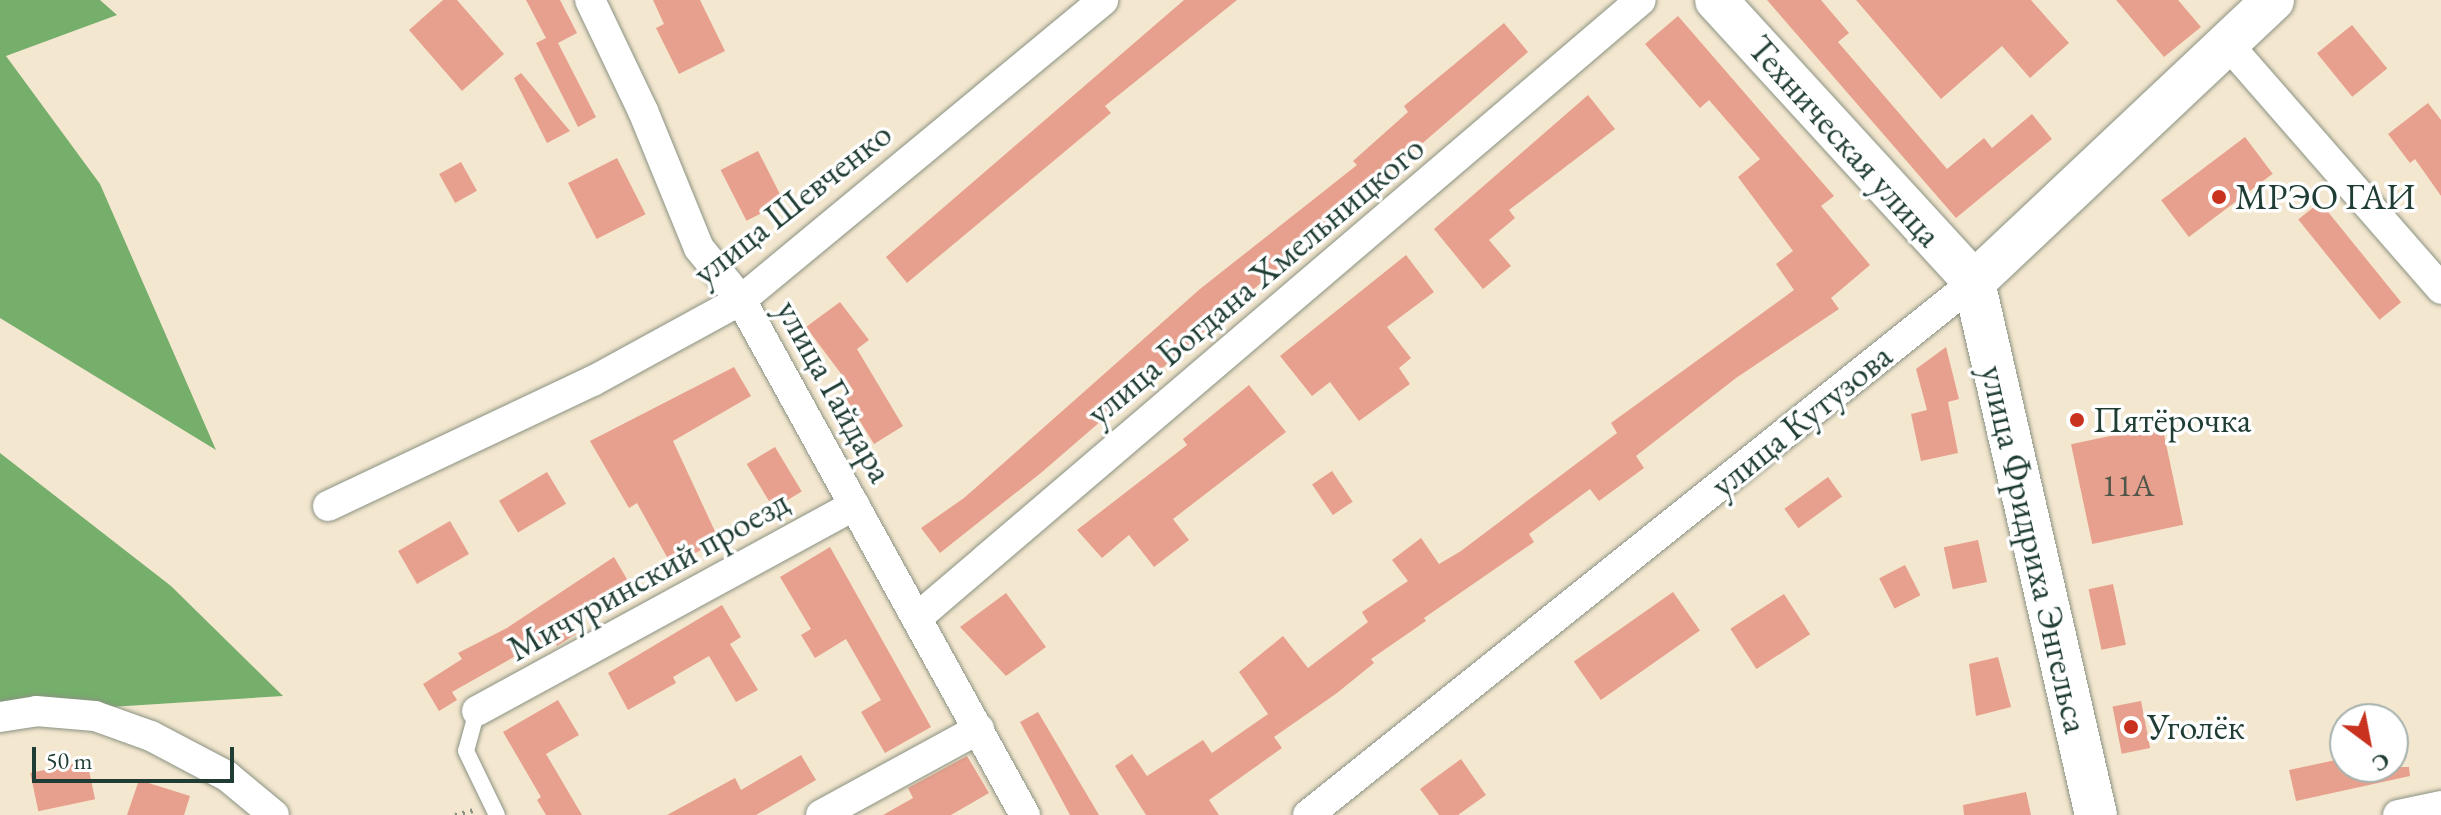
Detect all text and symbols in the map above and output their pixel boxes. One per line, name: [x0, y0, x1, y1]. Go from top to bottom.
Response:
street label: Техническая улица: [1739, 26, 1951, 256]
street label: улица Шевченко: [684, 112, 900, 294]
street label: улица Богдана Хмельницкого: [1077, 126, 1433, 434]
place label: МРЭО ГАИ: [2235, 175, 2415, 219]
marker: МРЭО ГАИ: [2210, 188, 2228, 206]
street label: улица Гайдара: [767, 292, 903, 490]
street label: улица Кутузова: [1702, 334, 1900, 506]
street label: улица Фридриха Энгельса: [1972, 361, 2098, 737]
place label: Пятёрочка: [2093, 398, 2251, 442]
marker: Пятёрочка: [2068, 411, 2086, 429]
house number: 11А: [2102, 466, 2154, 504]
street label: Мичуринский проезд: [500, 480, 796, 670]
north arrow: [2329, 703, 2409, 783]
place label: Уголёк: [2147, 705, 2245, 749]
marker: Уголёк: [2122, 718, 2140, 736]
scale bar: [36, 731, 238, 781]
text: 50 m: [46, 745, 93, 776]
text: С: [2367, 746, 2395, 779]

